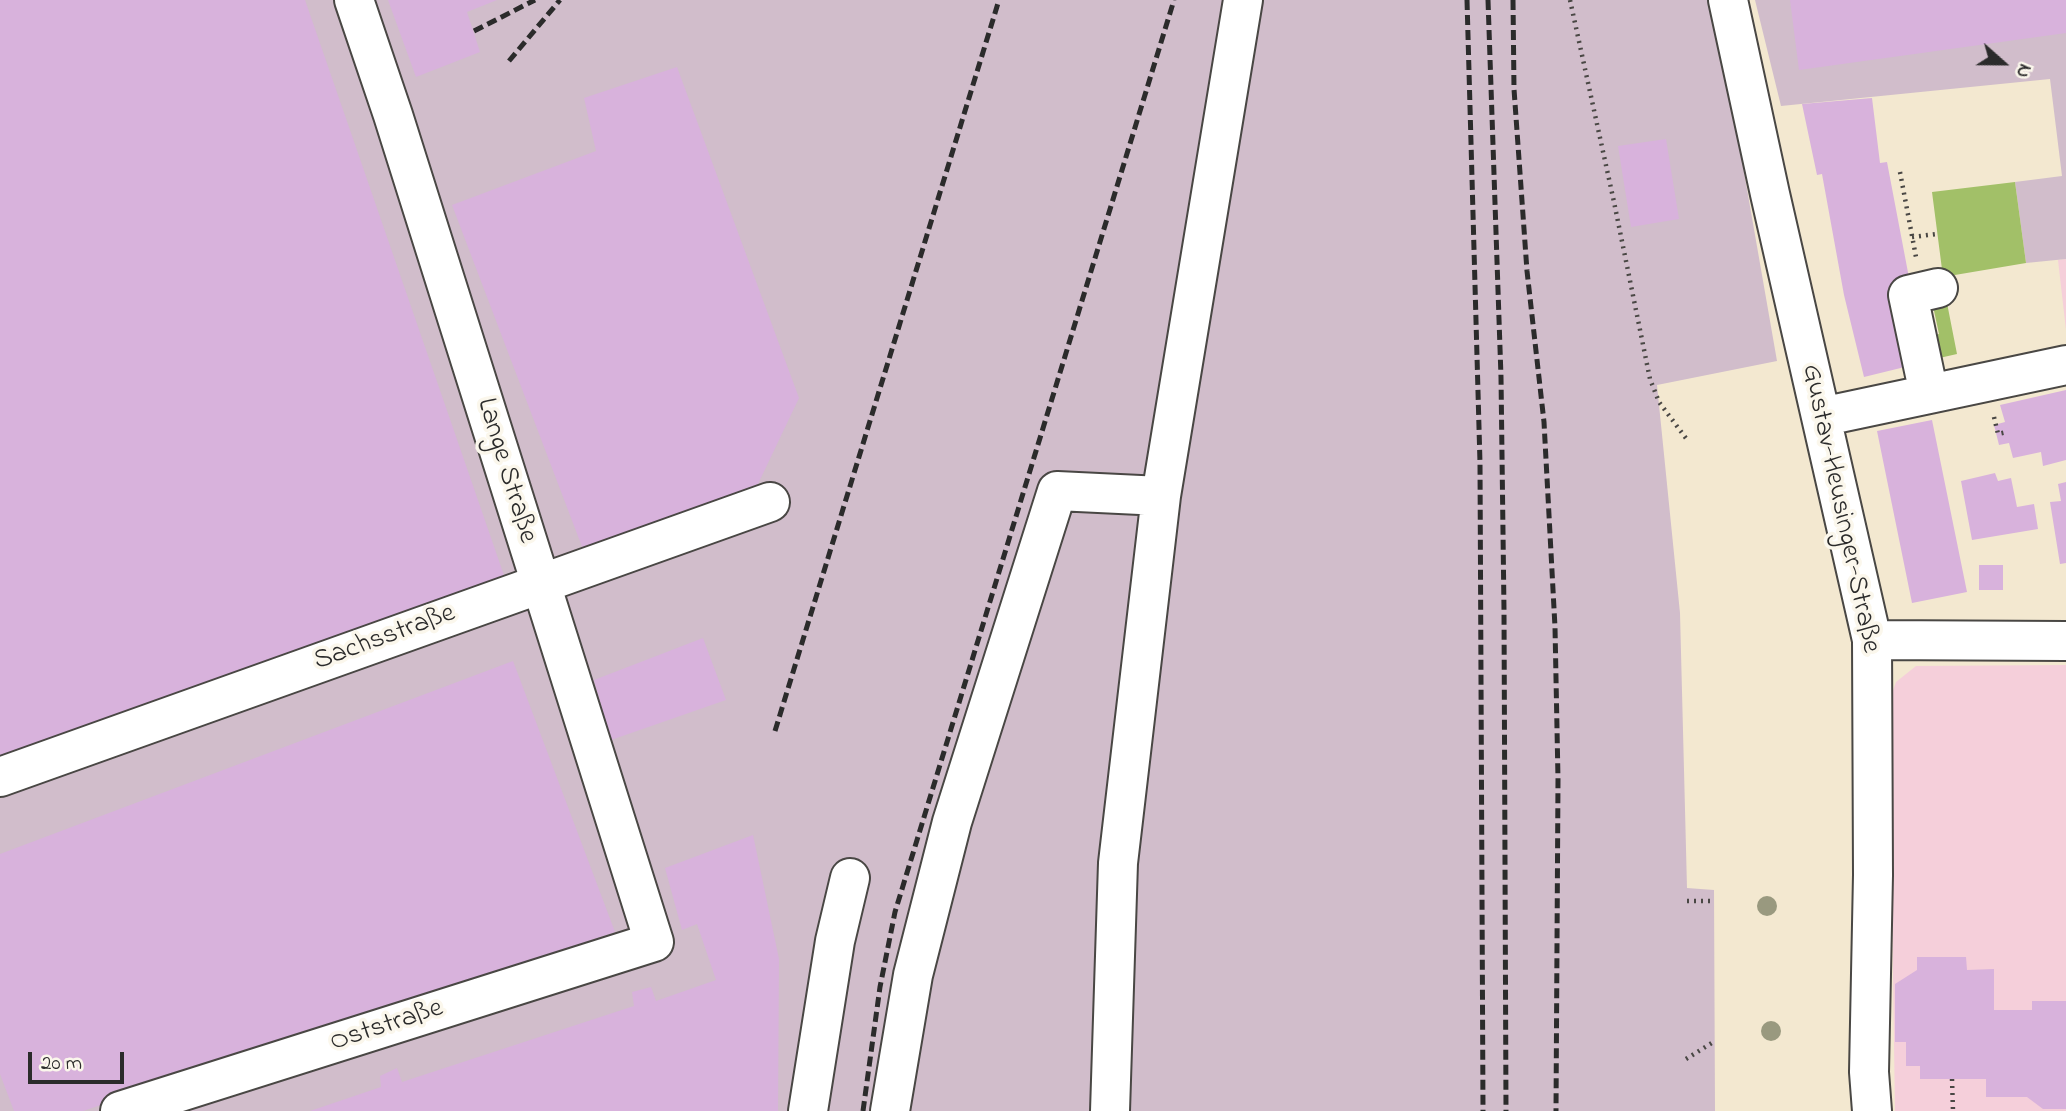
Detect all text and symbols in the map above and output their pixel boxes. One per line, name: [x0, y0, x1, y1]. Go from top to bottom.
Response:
north arrow: [1968, 28, 2038, 98]
text: N: [2008, 60, 2038, 82]
street label: Gustav-Heusinger-Straße: [1792, 362, 1886, 656]
street label: Lange Straße: [467, 394, 543, 548]
street label: Sachsstraße: [310, 598, 460, 680]
street label: Oststraße: [326, 993, 448, 1061]
scale bar: [32, 1038, 128, 1082]
text: 20 m: [41, 1049, 82, 1079]

